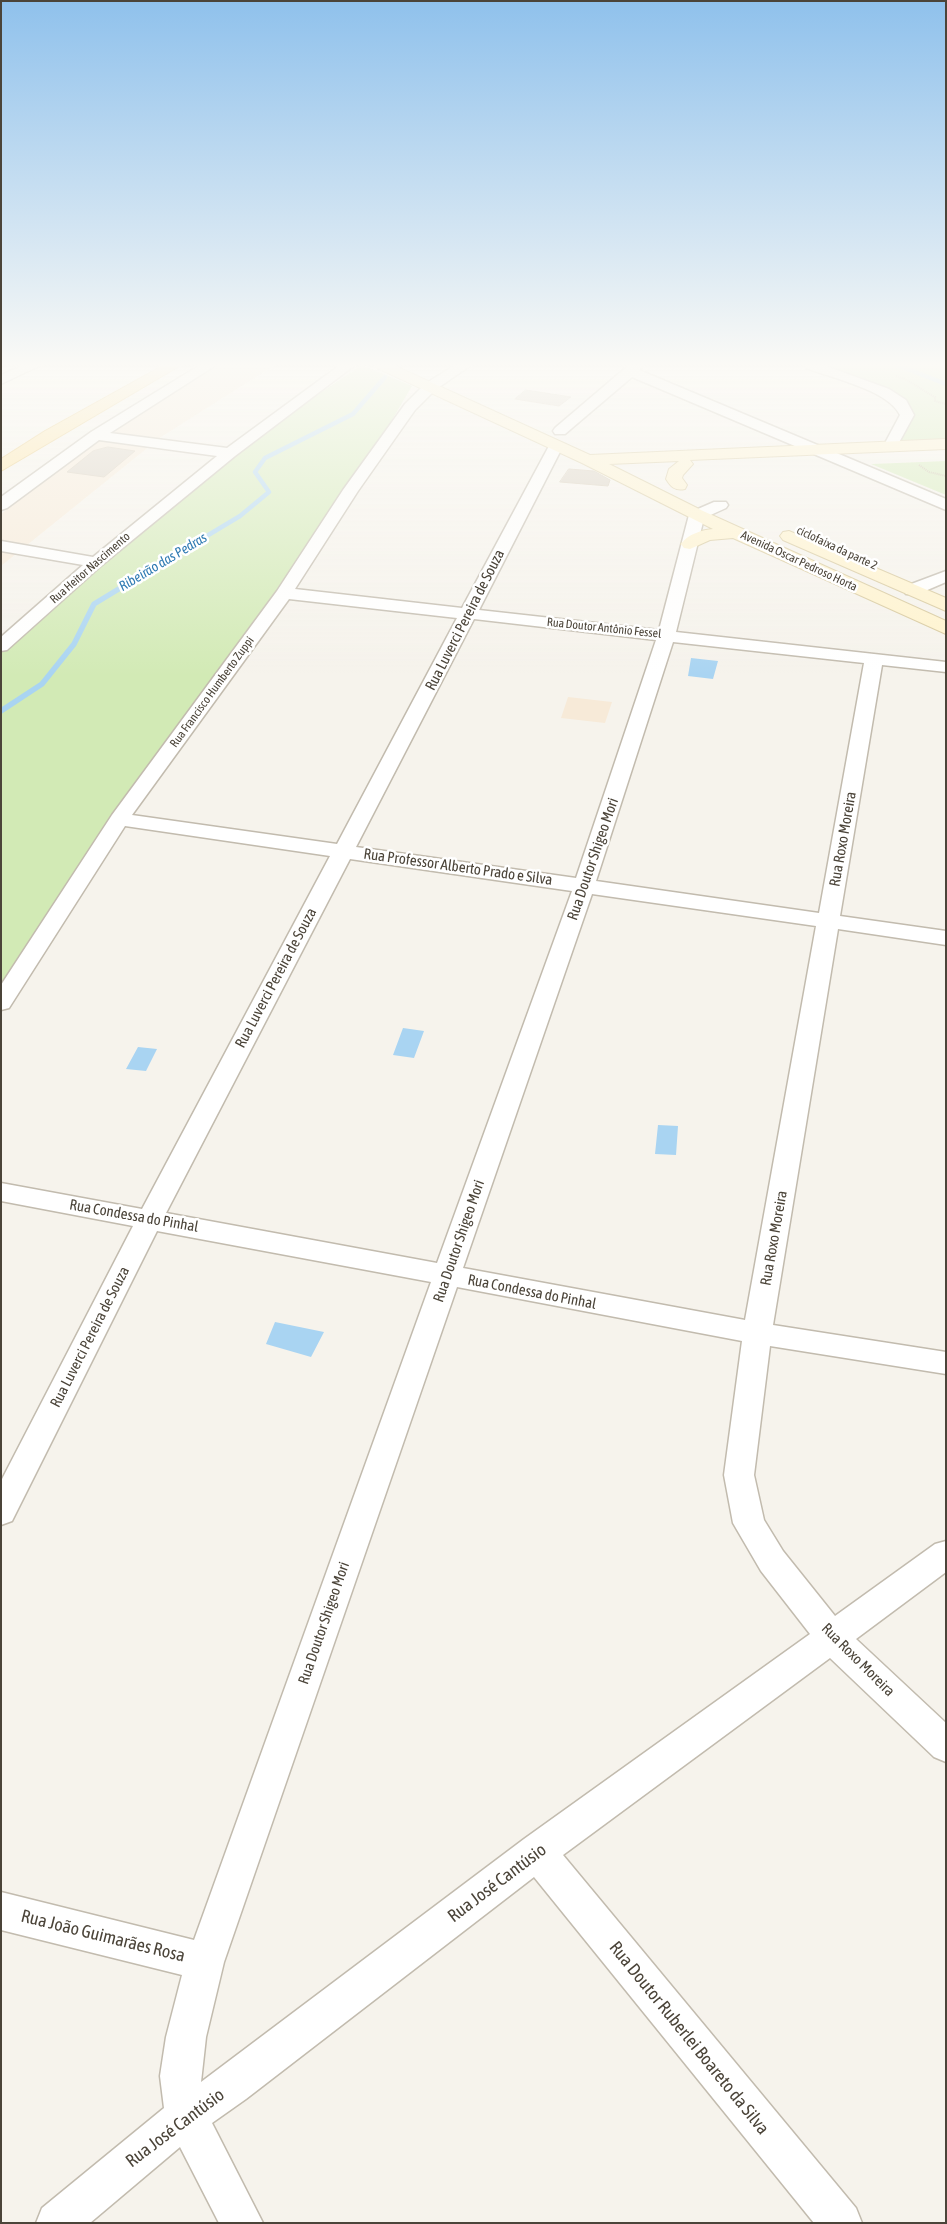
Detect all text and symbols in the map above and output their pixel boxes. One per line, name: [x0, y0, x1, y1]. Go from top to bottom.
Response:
street label: ciclofaixa da parte 2: [794, 523, 880, 573]
street label: Avenida Oscar Pedroso Horta: [739, 528, 859, 594]
street label: Rua Heitor Nascimento: [47, 529, 133, 607]
water label: Ribeirão das Pedras: [116, 529, 210, 595]
street label: Rua Luverci Pereira de Souza: [422, 546, 508, 694]
street label: Rua Doutor Antônio Fessel: [546, 615, 662, 641]
street label: Rua Francisco Humberto Zuppi: [167, 634, 257, 750]
street label: Rua Roxo Moreira: [826, 790, 860, 888]
street label: Rua Doutor Shigeo Mori: [564, 795, 622, 923]
street label: Rua Professor Alberto Prado e Silva: [362, 845, 554, 889]
street label: Rua Luverci Pereira de Souza: [231, 905, 321, 1051]
street label: Rua Doutor Shigeo Mori: [430, 1177, 488, 1305]
street label: Rua Roxo Moreira: [757, 1189, 791, 1287]
street label: Rua Condessa do Pinhal: [68, 1196, 200, 1236]
street label: Rua Luverci Pereira de Souza: [47, 1263, 133, 1411]
street label: Rua Condessa do Pinhal: [466, 1271, 598, 1313]
street label: Rua Doutor Shigeo Mori: [295, 1559, 353, 1687]
street label: Rua Roxo Moreira: [818, 1620, 898, 1700]
street label: Rua José Cantúsio: [443, 1839, 551, 1927]
street label: Rua João Guimarães Rosa: [19, 1905, 187, 1967]
street label: Rua Doutor Ruberlei Boareto da Silva: [604, 1937, 774, 2139]
street label: Rua José Cantúsio: [121, 2084, 229, 2172]

